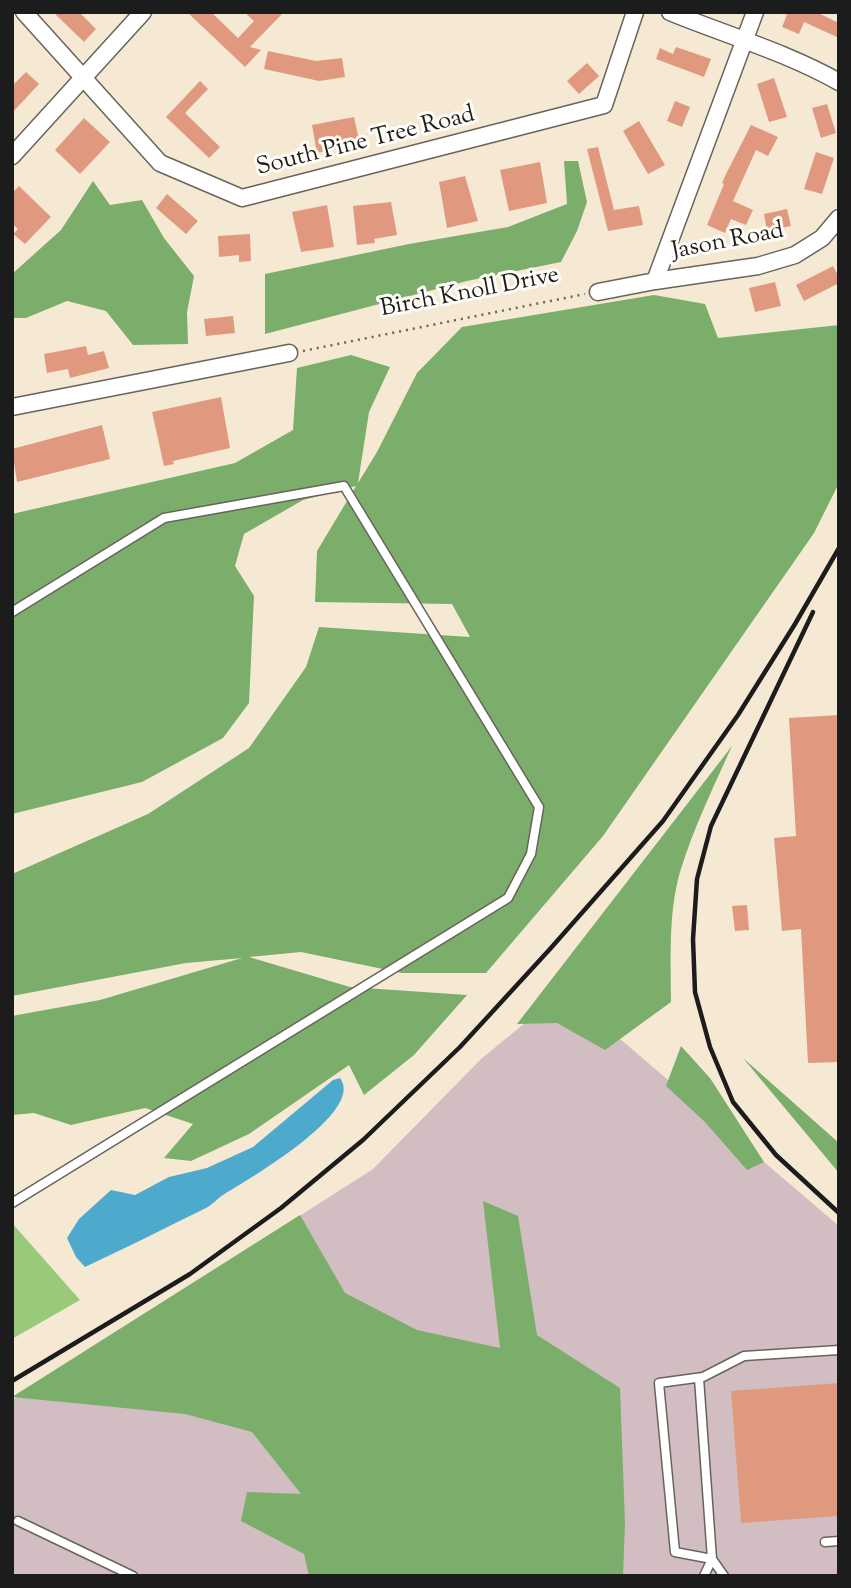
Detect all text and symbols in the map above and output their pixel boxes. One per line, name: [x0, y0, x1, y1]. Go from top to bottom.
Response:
street label: South Pine Tree Road: [254, 102, 478, 184]
street label: Jason Road: [669, 218, 787, 268]
street label: Birch Knoll Drive: [378, 263, 562, 325]

